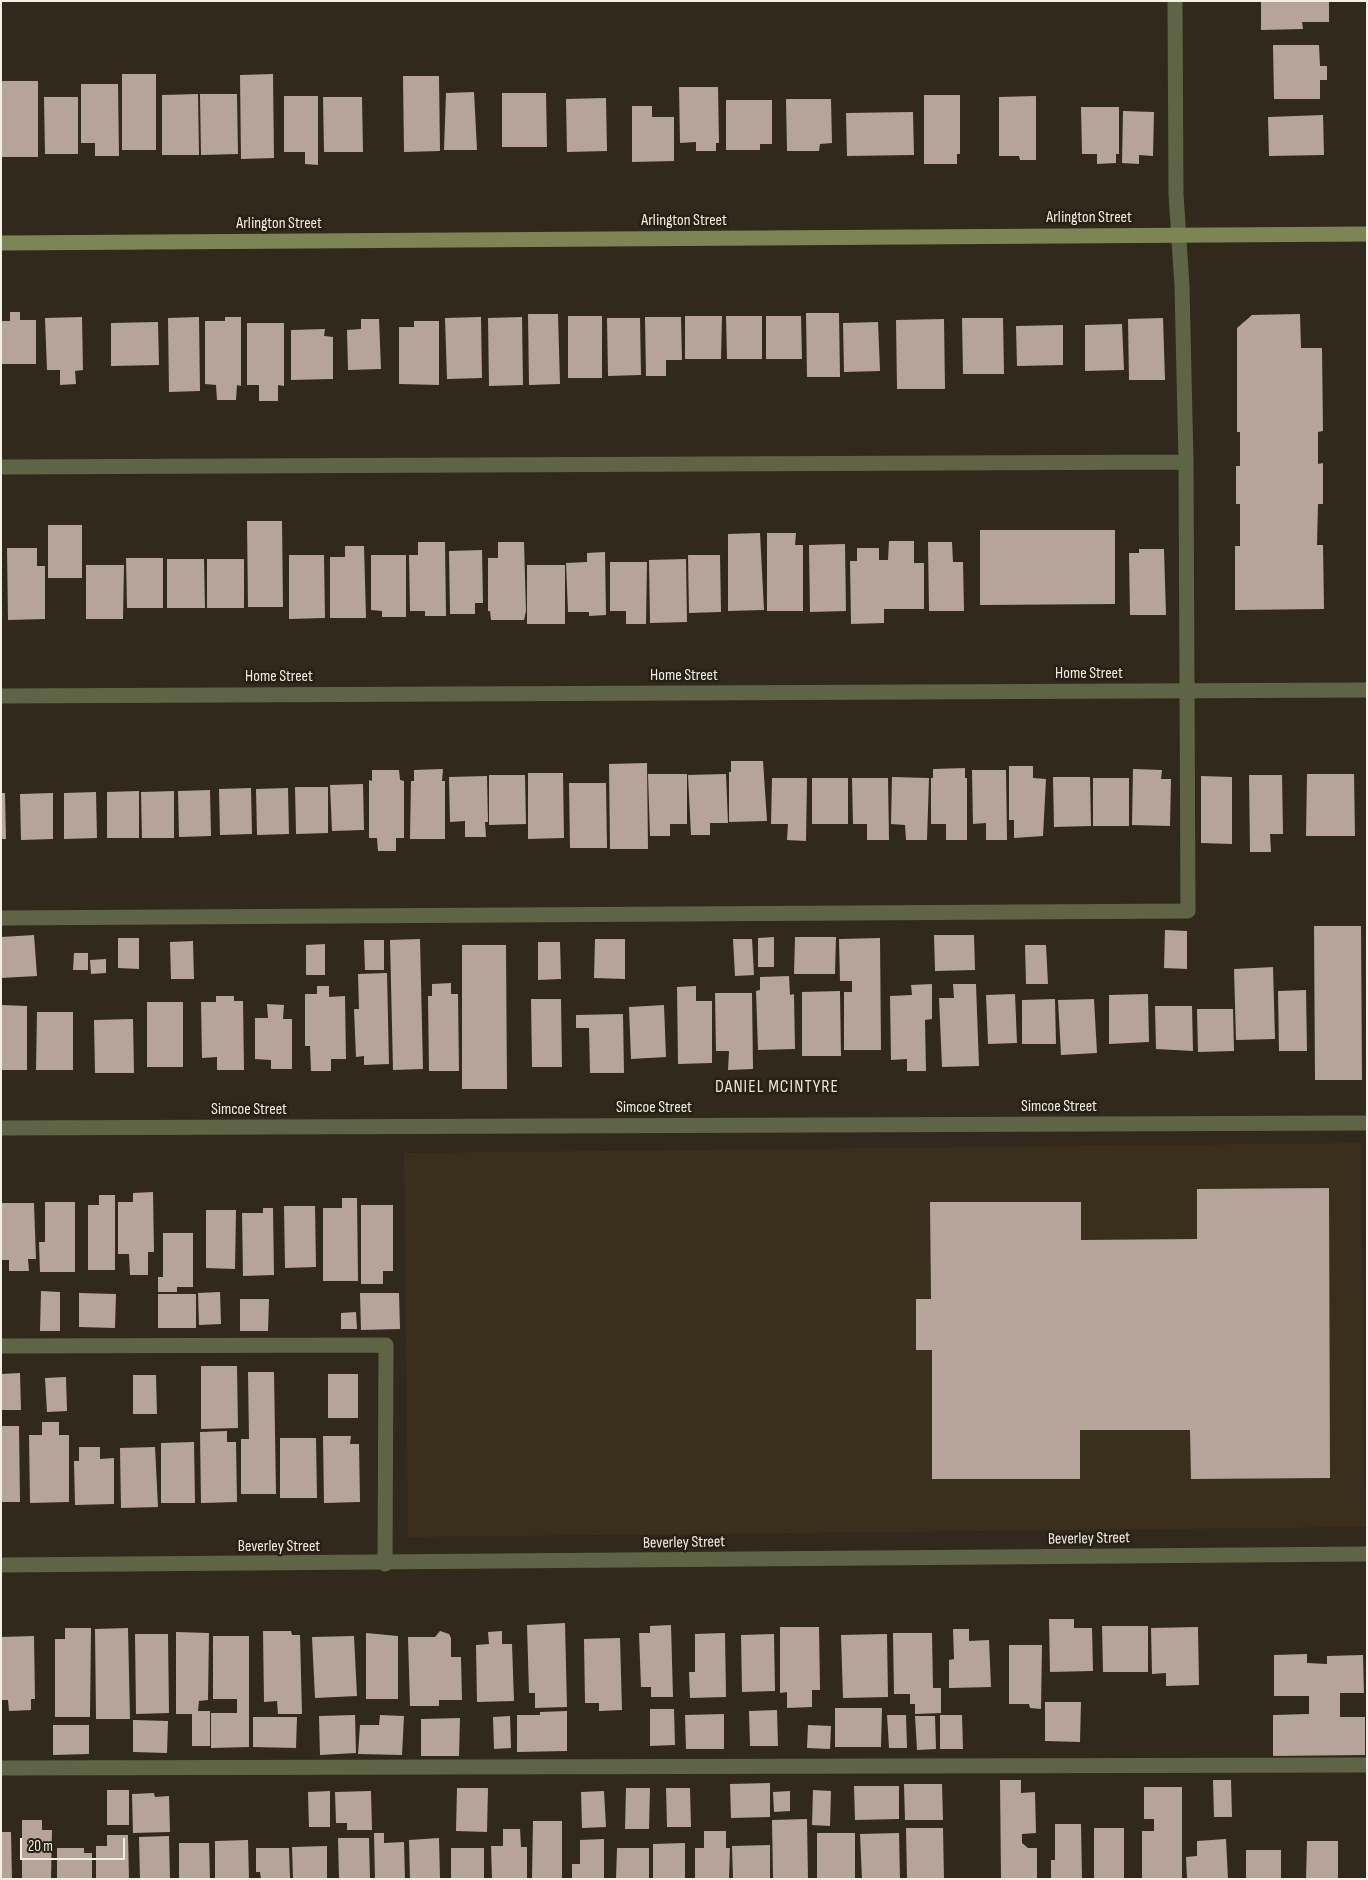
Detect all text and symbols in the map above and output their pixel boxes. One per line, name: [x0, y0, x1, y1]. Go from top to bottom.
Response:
street label: Arlington Street: [1046, 208, 1132, 228]
street label: Arlington Street: [641, 211, 727, 231]
street label: Arlington Street: [236, 214, 322, 234]
street label: Home Street: [1055, 664, 1123, 684]
street label: Home Street: [650, 666, 718, 686]
street label: Home Street: [245, 667, 313, 687]
district label: DANIEL MCINTYRE: [713, 1076, 841, 1098]
street label: Simcoe Street: [1021, 1097, 1097, 1117]
street label: Simcoe Street: [616, 1098, 692, 1118]
street label: Simcoe Street: [211, 1100, 287, 1120]
street label: Beverley Street: [1048, 1529, 1130, 1549]
street label: Beverley Street: [643, 1533, 725, 1553]
street label: Beverley Street: [238, 1537, 320, 1557]
scale bar: [22, 1828, 128, 1860]
text: 20 m: [28, 1837, 53, 1856]

